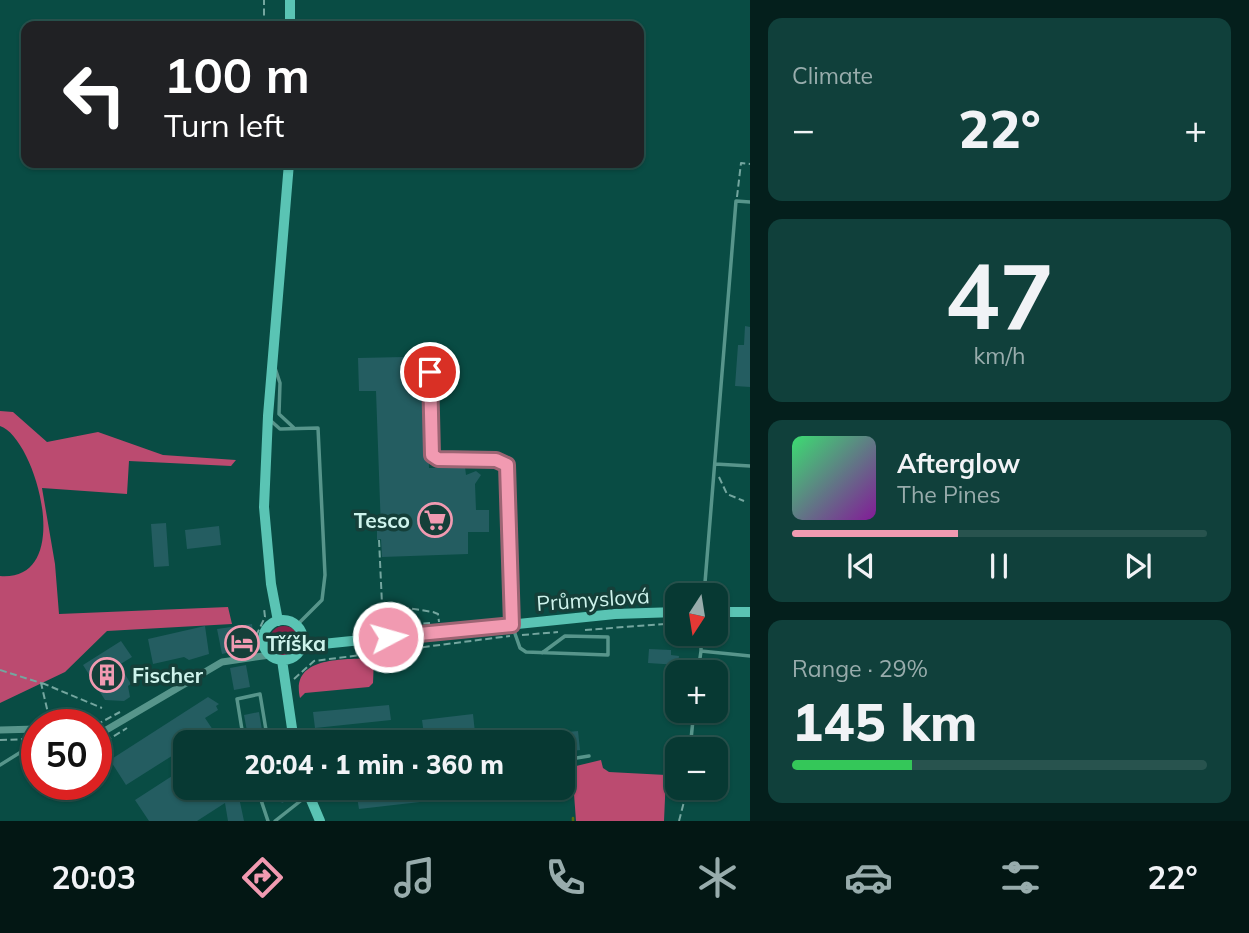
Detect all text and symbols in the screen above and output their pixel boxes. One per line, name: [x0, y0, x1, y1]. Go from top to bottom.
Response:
text: 100 m: [164, 44, 310, 105]
icon: left: [49, 49, 140, 140]
text: Climate: [792, 61, 873, 90]
text: 22°: [958, 96, 1041, 161]
text: Turn left: [164, 105, 284, 145]
text: −: [792, 105, 815, 153]
text: +: [1184, 105, 1207, 153]
text: 47: [945, 238, 1054, 352]
text: km/h: [973, 341, 1026, 370]
pin: [400, 342, 460, 402]
icon: arrive: [411, 353, 449, 391]
text: Afterglow: [897, 447, 1020, 480]
text: The Pines: [897, 480, 1001, 509]
supermarket icon: Tesco: [416, 501, 454, 539]
place label: Tesco: [354, 507, 410, 533]
icon: previous: [842, 547, 880, 585]
icon: pause: [980, 547, 1018, 585]
icon: next: [1119, 547, 1157, 585]
street label: Průmyslová: [535, 582, 651, 616]
north arrow: [665, 583, 728, 646]
map controls: [665, 583, 728, 800]
position arrow: [351, 600, 425, 674]
hotel icon: Tříška: [223, 624, 261, 662]
place label: Tříška: [266, 630, 326, 656]
text: Range · 29%: [792, 654, 928, 683]
building icon: Fischer: [88, 656, 126, 694]
button: +: [665, 660, 728, 723]
place label: Fischer: [132, 662, 204, 688]
text: 145 km: [792, 689, 977, 754]
speed limit sign: 50: [21, 709, 112, 800]
button: −: [665, 737, 728, 800]
text: 20:04 · 1 min · 360 m: [244, 748, 504, 781]
icon: directions: [238, 853, 287, 902]
icon: music: [390, 853, 439, 902]
icon: phone: [541, 853, 590, 902]
icon: climate: [693, 853, 742, 902]
icon: car: [844, 853, 893, 902]
icon: filters: [996, 853, 1045, 902]
text: 20:03: [51, 857, 136, 897]
text: 22°: [1147, 857, 1198, 897]

